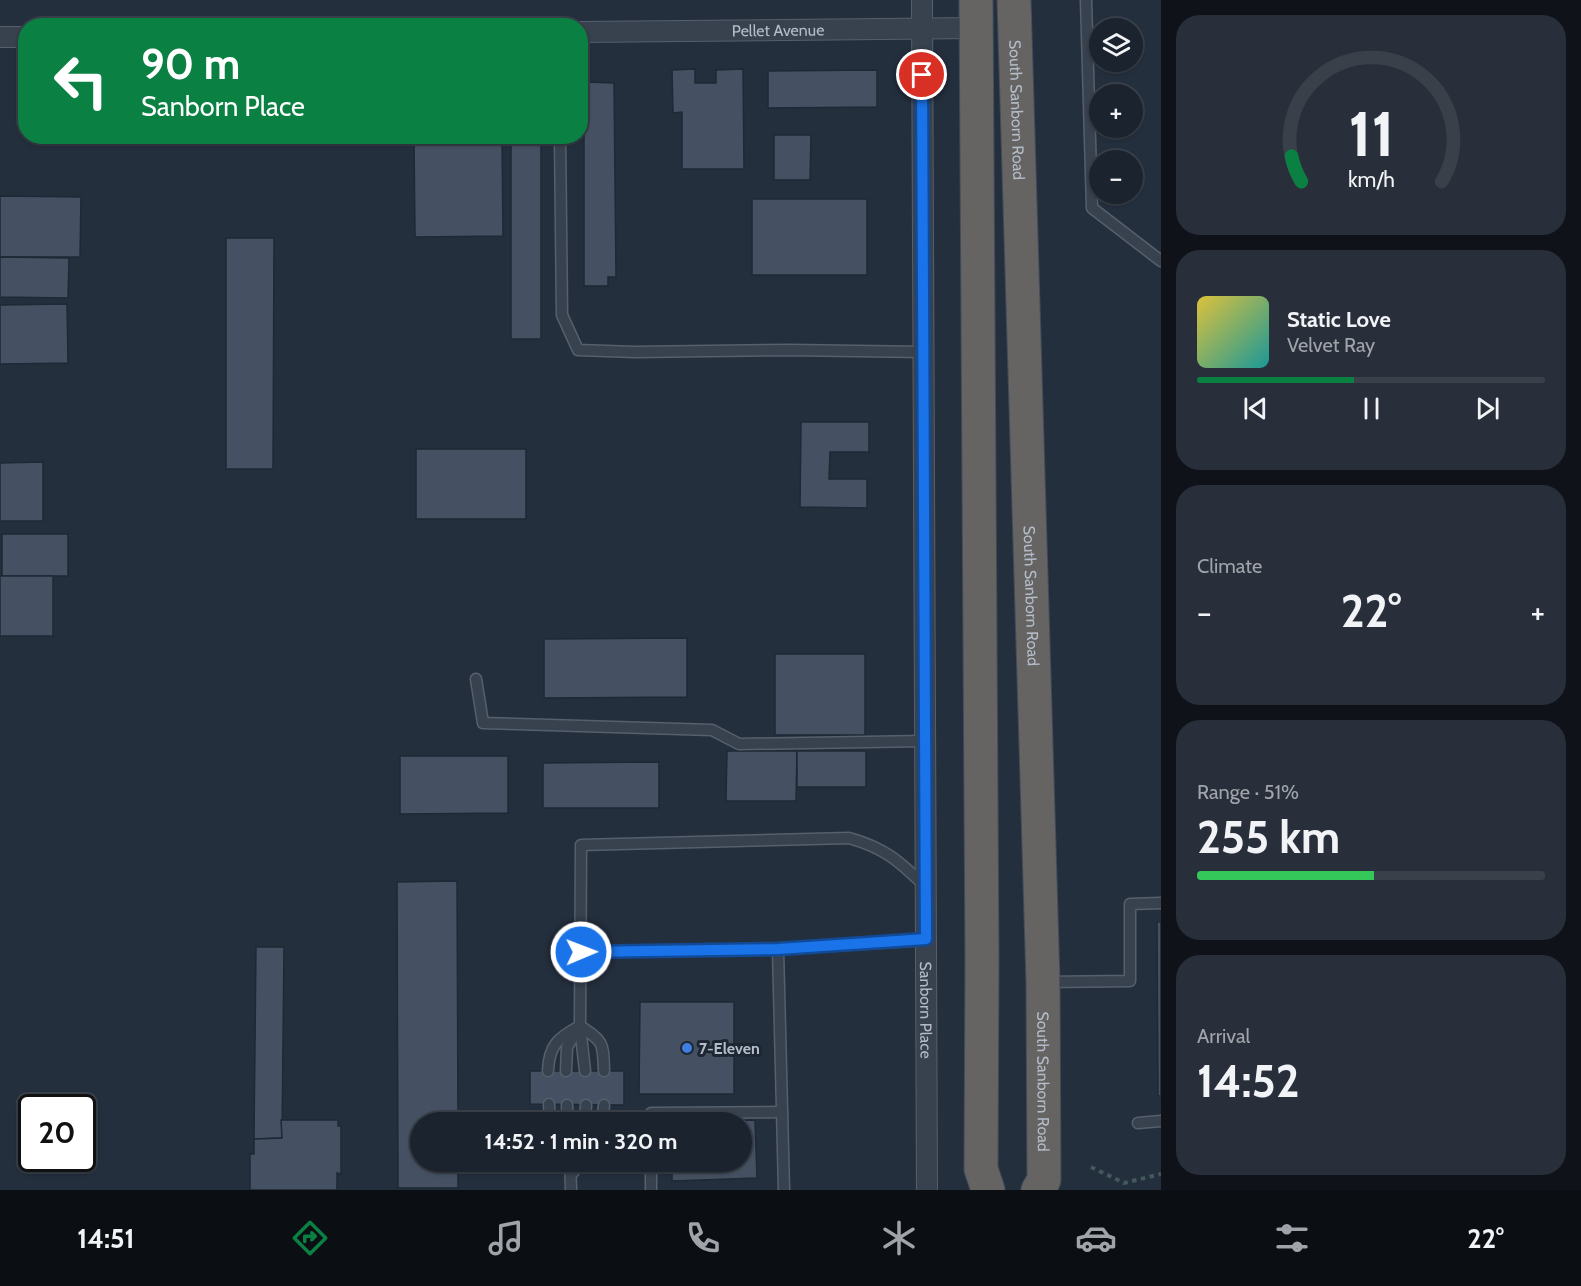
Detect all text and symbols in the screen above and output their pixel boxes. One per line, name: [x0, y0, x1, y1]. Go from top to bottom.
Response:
map controls: [1089, 18, 1143, 204]
button: layers: [1089, 18, 1143, 72]
street label: Pellet Avenue: [732, 21, 824, 40]
text: 90 m: [141, 38, 240, 90]
street label: South Sanborn Road: [1005, 40, 1028, 180]
icon: left: [42, 42, 120, 120]
pin: [896, 49, 947, 100]
icon: arrive: [905, 58, 938, 91]
button: +: [1089, 84, 1143, 138]
text: Sanborn Place: [141, 90, 305, 123]
text: 11: [1348, 96, 1394, 172]
button: −: [1089, 150, 1143, 204]
text: km/h: [1348, 166, 1394, 192]
text: Static Love: [1287, 306, 1391, 333]
text: Velvet Ray: [1287, 333, 1375, 357]
icon: previous: [1239, 392, 1272, 425]
icon: pause: [1355, 392, 1388, 425]
icon: next: [1471, 392, 1504, 425]
street label: South Sanborn Road: [1020, 525, 1043, 666]
text: Climate: [1197, 554, 1262, 578]
text: 22°: [1341, 584, 1401, 638]
text: −: [1197, 592, 1212, 632]
text: +: [1530, 592, 1545, 632]
text: Range · 51%: [1197, 780, 1299, 804]
text: 255 km: [1197, 810, 1340, 864]
position arrow: [549, 920, 613, 984]
street label: Sanborn Place: [916, 961, 935, 1059]
street label: South Sanborn Road: [1033, 1011, 1053, 1152]
text: Arrival: [1197, 1024, 1250, 1048]
place label: 7-Eleven: [699, 1039, 760, 1058]
marker: 7-Eleven: [680, 1041, 694, 1055]
text: 14:52: [1197, 1054, 1300, 1108]
speed limit sign: 20: [18, 1094, 96, 1172]
text: 14:52 · 1 min · 320 m: [485, 1128, 677, 1155]
icon: directions: [289, 1217, 331, 1259]
icon: music: [485, 1217, 527, 1259]
icon: phone: [682, 1217, 724, 1259]
icon: climate: [878, 1217, 920, 1259]
icon: car: [1075, 1217, 1117, 1259]
icon: filters: [1271, 1217, 1313, 1259]
text: 14:51: [77, 1222, 134, 1255]
text: 22°: [1467, 1222, 1504, 1255]

